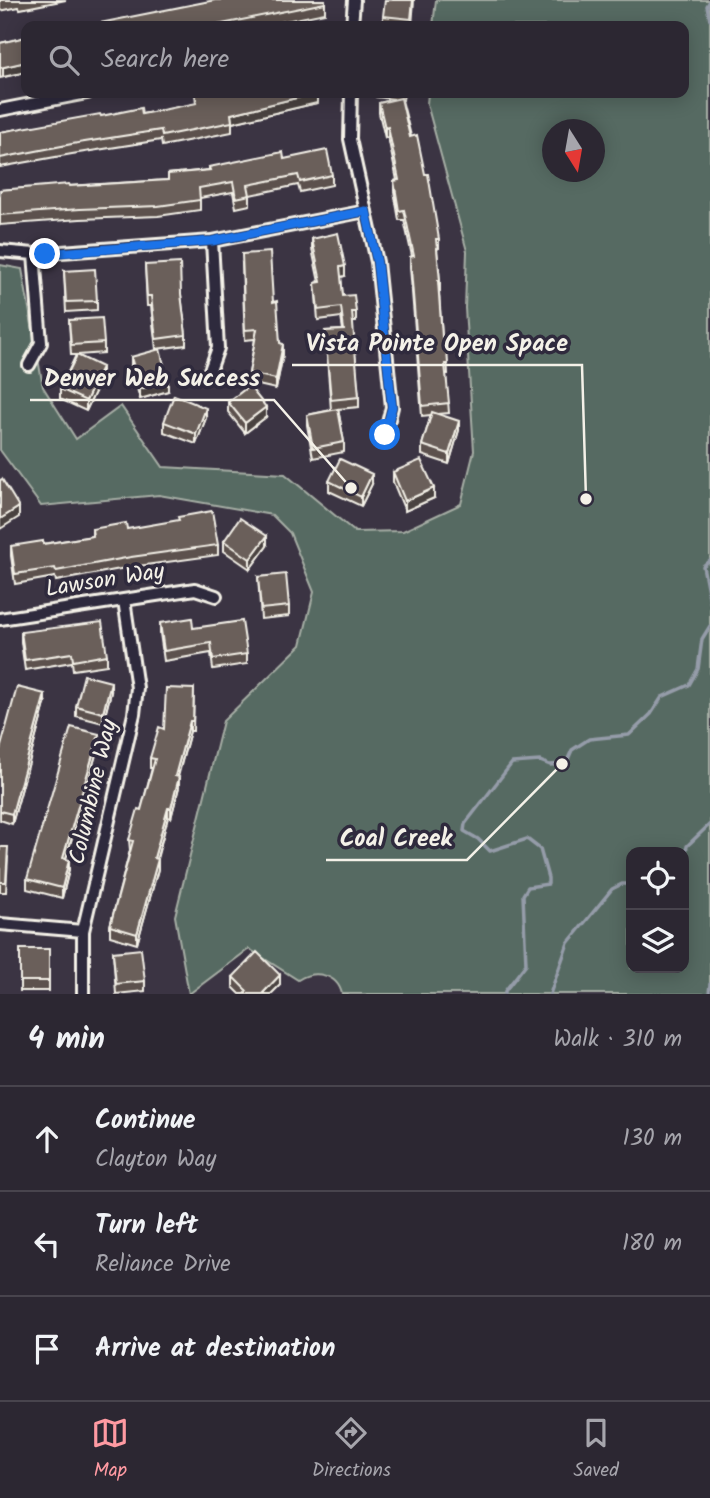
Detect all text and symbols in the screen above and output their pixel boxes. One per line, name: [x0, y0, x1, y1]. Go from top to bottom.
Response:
search box: [21, 21, 689, 98]
text: Search here: [101, 39, 229, 81]
icon: search: [45, 41, 83, 79]
north arrow: [542, 119, 605, 182]
route end: [29, 238, 60, 269]
callout: Vista Pointe Open Space: [292, 320, 582, 365]
text: Vista Pointe Open Space: [306, 325, 568, 364]
callout: Denver Web Success: [30, 355, 274, 400]
text: Denver Web Success: [44, 360, 260, 399]
route start: [369, 419, 400, 450]
street label: Lawson Way: [43, 554, 167, 608]
street label: Columbine Way: [60, 716, 128, 868]
callout: Coal Creek: [326, 815, 467, 860]
text: Coal Creek: [340, 820, 453, 859]
map controls: [626, 847, 689, 973]
button: locate: [626, 847, 689, 910]
button: layers: [626, 910, 689, 973]
text: 4 min: [28, 1016, 105, 1064]
text: Walk · 310 m: [554, 1022, 682, 1058]
text: Continue: [95, 1100, 196, 1142]
icon: ahead: [28, 1120, 66, 1158]
text: 130 m: [623, 1121, 682, 1157]
text: Clayton Way: [95, 1142, 216, 1178]
text: Turn left: [95, 1205, 198, 1247]
icon: left: [28, 1225, 66, 1263]
text: 180 m: [622, 1226, 682, 1262]
text: Reliance Drive: [95, 1247, 231, 1283]
text: Arrive at destination: [95, 1328, 335, 1370]
icon: arrive: [28, 1330, 66, 1368]
tab: Map: [91, 1414, 129, 1486]
tab: Directions: [312, 1414, 391, 1486]
tab: Saved: [574, 1414, 619, 1486]

